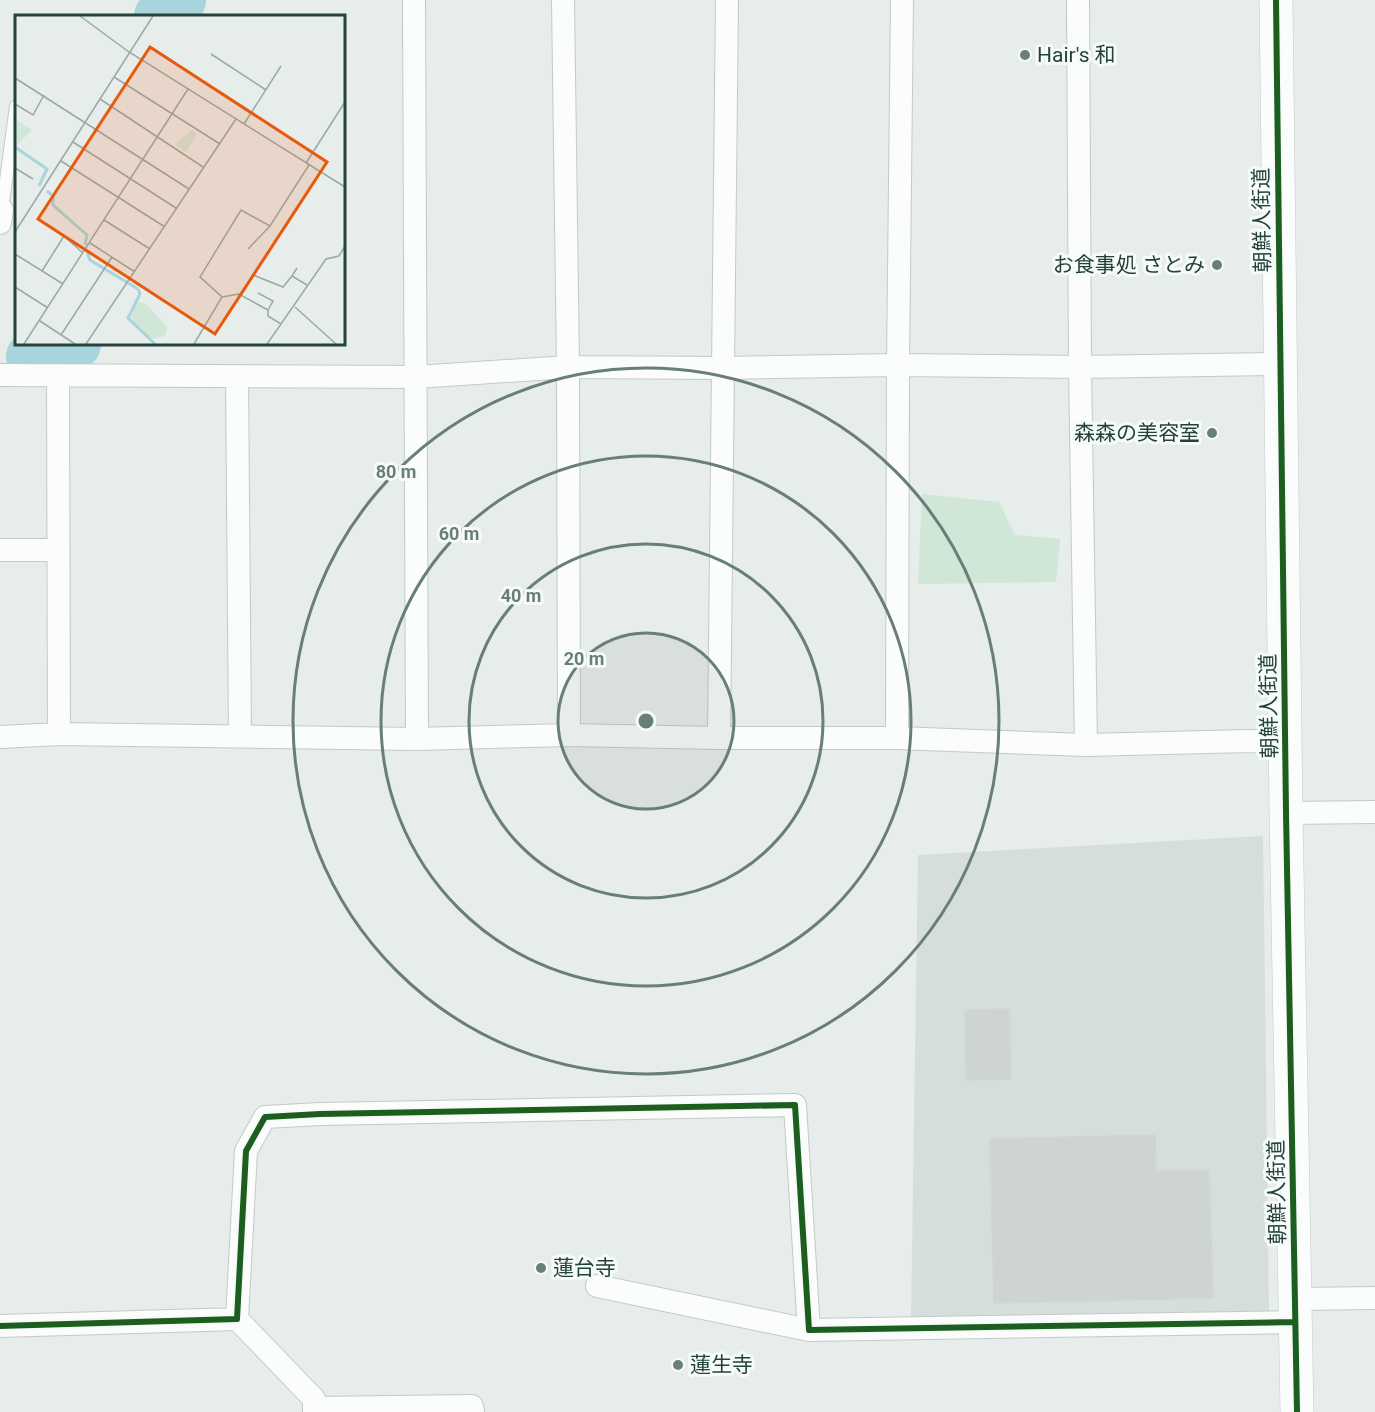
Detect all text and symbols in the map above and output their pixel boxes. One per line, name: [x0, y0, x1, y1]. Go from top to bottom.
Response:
inset map: [15, 15, 345, 345]
place label: Hair's 和: [1037, 43, 1116, 67]
marker: Hair's 和: [1018, 48, 1032, 62]
street label: 朝鮮人街道: [1249, 167, 1275, 273]
place label: お食事処 さとみ: [1053, 253, 1205, 277]
marker: お食事処 さとみ: [1210, 258, 1224, 272]
place label: 森森の美容室: [1074, 421, 1200, 445]
marker: 森森の美容室: [1205, 426, 1219, 440]
text: 80 m: [376, 461, 416, 482]
text: 60 m: [439, 523, 479, 544]
text: 40 m: [501, 585, 541, 606]
text: 20 m: [564, 648, 604, 669]
street label: 朝鮮人街道: [1256, 653, 1282, 759]
centre of rings: [636, 711, 656, 731]
street label: 朝鮮人街道: [1264, 1139, 1290, 1245]
place label: 蓮台寺: [553, 1256, 616, 1280]
marker: 蓮台寺: [534, 1261, 548, 1275]
place label: 蓮生寺: [690, 1353, 753, 1377]
marker: 蓮生寺: [671, 1358, 685, 1372]

